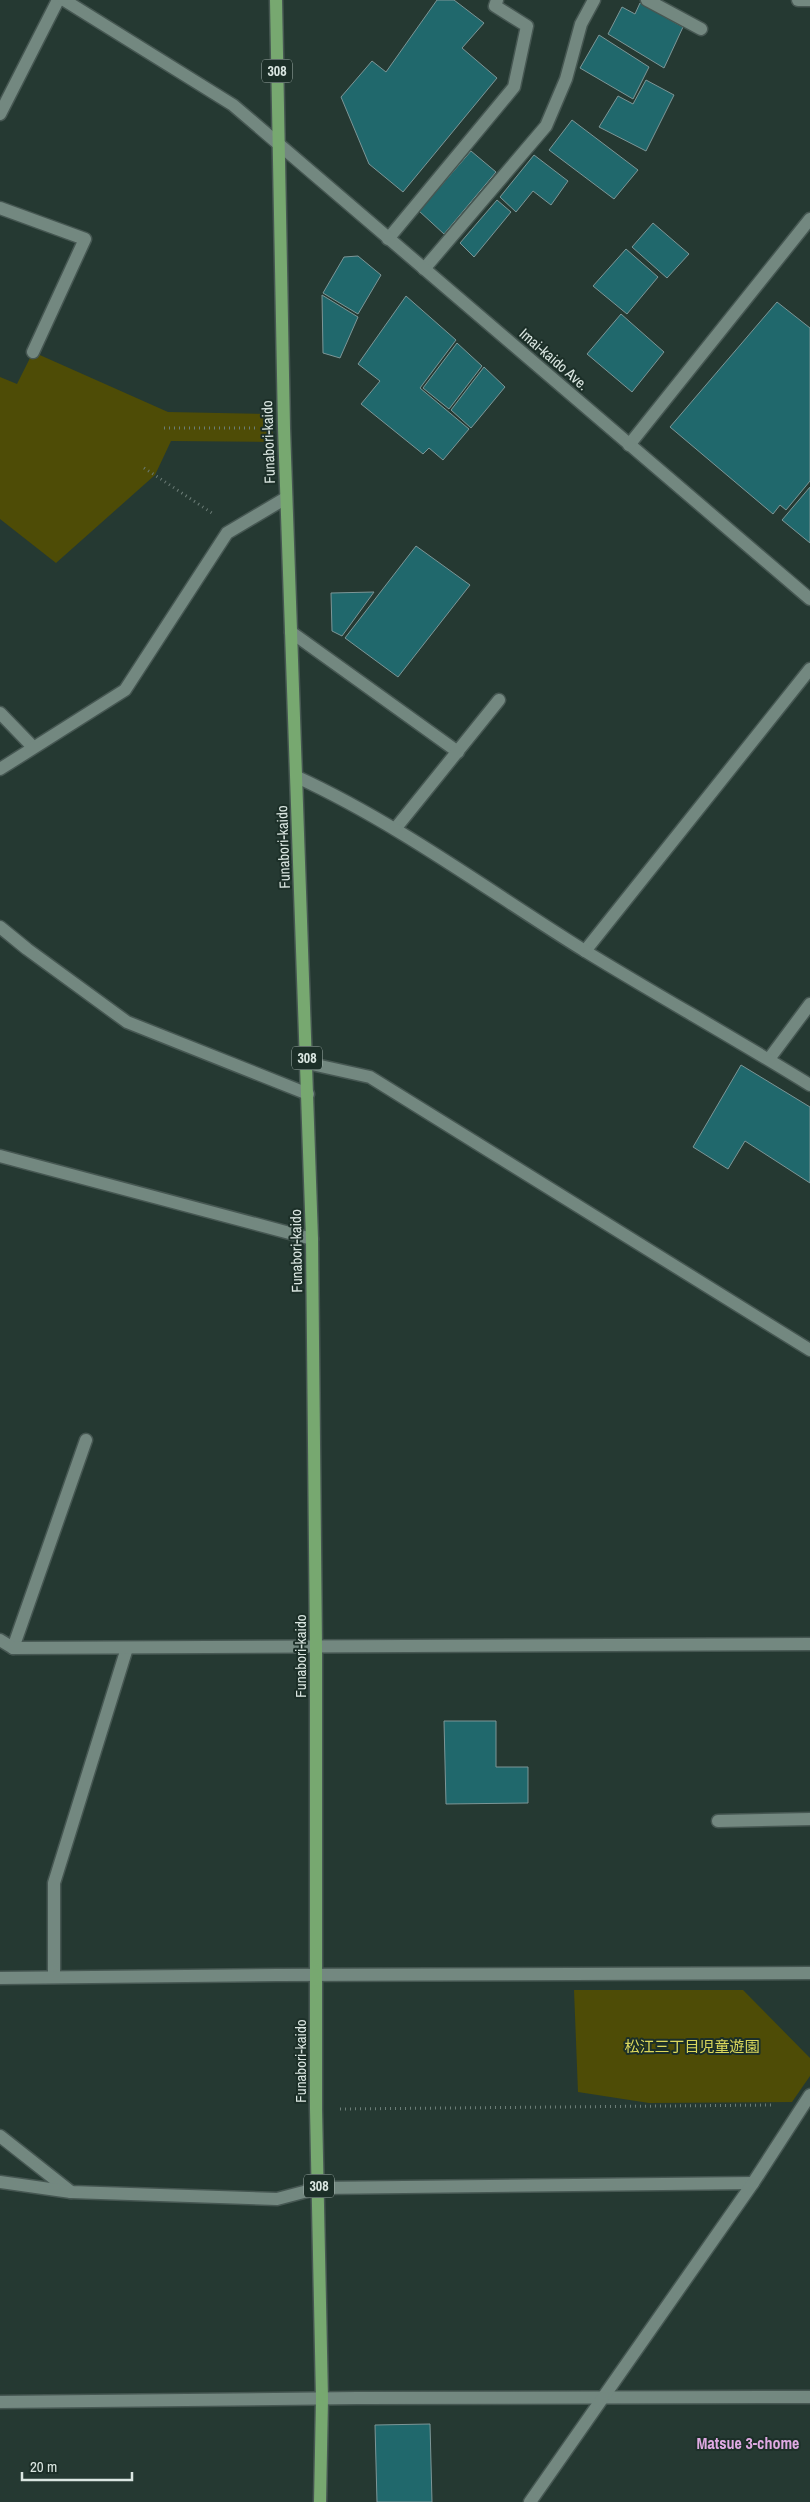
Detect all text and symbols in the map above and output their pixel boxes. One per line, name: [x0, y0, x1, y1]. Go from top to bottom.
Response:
road number: 308: [262, 59, 292, 82]
street label: Imai-kaido Ave.: [515, 323, 593, 395]
street label: Funabori-kaido: [256, 400, 280, 484]
street label: Funabori-kaido: [271, 805, 295, 889]
road number: 308: [292, 1046, 322, 1070]
street label: Funabori-kaido: [285, 1209, 307, 1293]
street label: Funabori-kaido: [290, 1614, 311, 1698]
street label: Funabori-kaido: [290, 2019, 311, 2103]
park label: 松江三丁目児童遊園: [624, 2036, 760, 2057]
road number: 308: [304, 2174, 334, 2198]
district label: Matsue 3-chome: [697, 2432, 799, 2454]
scale bar: [22, 2450, 132, 2482]
text: 20 m: [30, 2456, 57, 2477]

